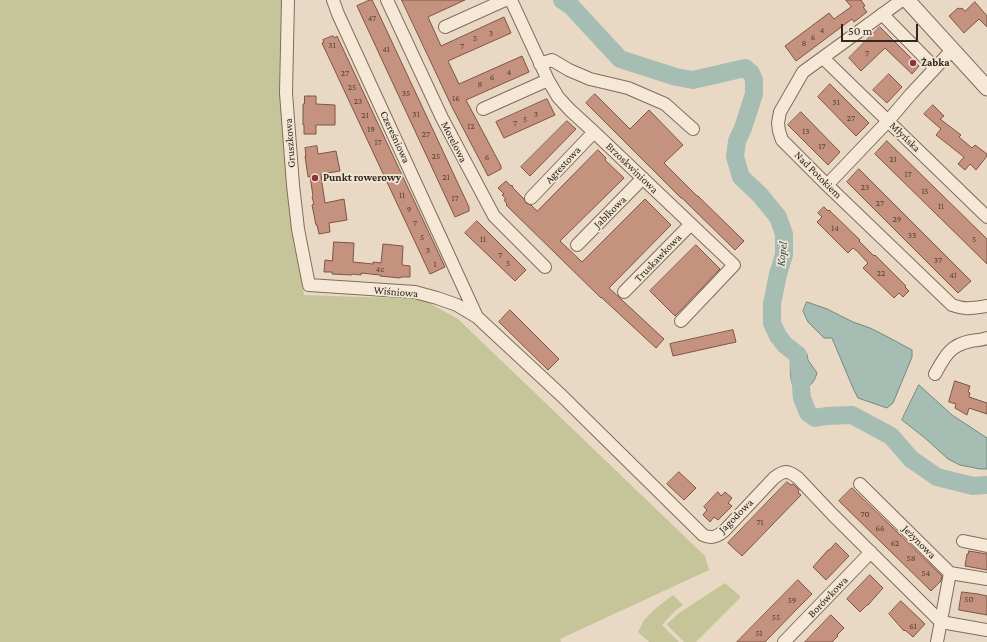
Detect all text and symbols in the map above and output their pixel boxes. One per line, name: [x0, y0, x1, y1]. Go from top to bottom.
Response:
house number: 47: [368, 13, 376, 23]
scale bar: [843, 16, 920, 42]
text: 50 m: [848, 24, 872, 38]
house number: 4: [820, 25, 824, 35]
house number: 3: [489, 28, 493, 38]
house number: 6: [811, 32, 815, 42]
house number: 5: [473, 33, 477, 43]
house number: 8: [802, 38, 806, 48]
house number: 31: [328, 40, 336, 50]
house number: 7: [460, 41, 464, 51]
house number: 41: [382, 44, 390, 54]
house number: 7: [865, 48, 869, 58]
place label: Żabka: [921, 56, 950, 70]
marker: Żabka: [908, 58, 918, 68]
house number: 4: [507, 67, 511, 77]
house number: 27: [341, 68, 349, 78]
house number: 6: [490, 72, 494, 82]
house number: 8: [478, 79, 482, 89]
house number: 25: [348, 82, 356, 92]
house number: 35: [402, 88, 410, 98]
house number: 16: [452, 93, 460, 103]
house number: 23: [354, 96, 362, 106]
house number: 31: [832, 97, 840, 107]
street label: Czereśniowa: [377, 109, 413, 165]
house number: 31: [412, 109, 420, 119]
house number: 3: [534, 109, 538, 119]
house number: 21: [361, 110, 369, 120]
house number: 27: [847, 113, 855, 123]
house number: 5: [523, 114, 527, 124]
street label: Gruszkowa: [282, 118, 298, 168]
house number: 7: [513, 118, 517, 128]
street label: Morelowa: [438, 119, 470, 165]
street label: Młyńska: [887, 119, 923, 155]
house number: 12: [467, 121, 475, 131]
house number: 19: [367, 124, 375, 134]
house number: 13: [802, 126, 810, 136]
house number: 27: [422, 129, 430, 139]
house number: 17: [374, 137, 382, 147]
street label: Brzoskwiniowa: [603, 140, 661, 196]
house number: 17: [818, 141, 826, 151]
street label: Agrestowa: [542, 144, 584, 186]
street label: Nad Potokiem: [792, 149, 844, 201]
house number: 25: [432, 151, 440, 161]
house number: 6: [485, 152, 489, 162]
house number: 21: [889, 154, 897, 164]
house number: 17: [904, 169, 912, 179]
place label: Punkt rowerowy: [323, 171, 401, 185]
house number: 21: [442, 172, 450, 182]
marker: Punkt rowerowy: [310, 173, 320, 183]
house number: 23: [861, 182, 869, 192]
house number: 15: [921, 186, 929, 196]
house number: 11: [399, 190, 405, 200]
house number: 17: [451, 193, 459, 203]
street label: Jabłkowa: [591, 193, 629, 231]
house number: 27: [876, 198, 884, 208]
house number: 11: [938, 201, 944, 211]
house number: 9: [407, 204, 411, 214]
house number: 29: [893, 214, 901, 224]
house number: 7: [413, 218, 417, 228]
house number: 14: [831, 223, 839, 233]
house number: 33: [908, 230, 916, 240]
street label: Truskawkowa: [632, 231, 684, 285]
house number: 5: [420, 232, 424, 242]
house number: 11: [480, 234, 486, 244]
house number: 5: [972, 234, 976, 244]
water label: Kopel: [773, 241, 791, 267]
house number: 3: [426, 245, 430, 255]
house number: 7: [498, 250, 502, 260]
house number: 37: [934, 255, 942, 265]
house number: 5: [506, 258, 510, 268]
house number: 1: [434, 259, 436, 269]
house number: 4c: [376, 264, 384, 274]
house number: 22: [877, 268, 885, 278]
house number: 41: [949, 270, 957, 280]
street label: Wiśniowa: [373, 283, 419, 301]
street label: Jagodowa: [716, 496, 756, 536]
house number: 70: [860, 509, 870, 519]
house number: 71: [756, 517, 764, 527]
street label: Jeżynowa: [899, 522, 939, 562]
house number: 66: [875, 523, 885, 533]
house number: 62: [891, 538, 899, 548]
house number: 58: [906, 553, 916, 563]
house number: 54: [922, 568, 930, 578]
street label: Borówkowa: [805, 574, 851, 620]
house number: 50: [964, 594, 974, 604]
house number: 59: [788, 595, 796, 605]
house number: 55: [772, 612, 780, 622]
house number: 61: [909, 621, 917, 631]
house number: 51: [755, 628, 763, 638]

